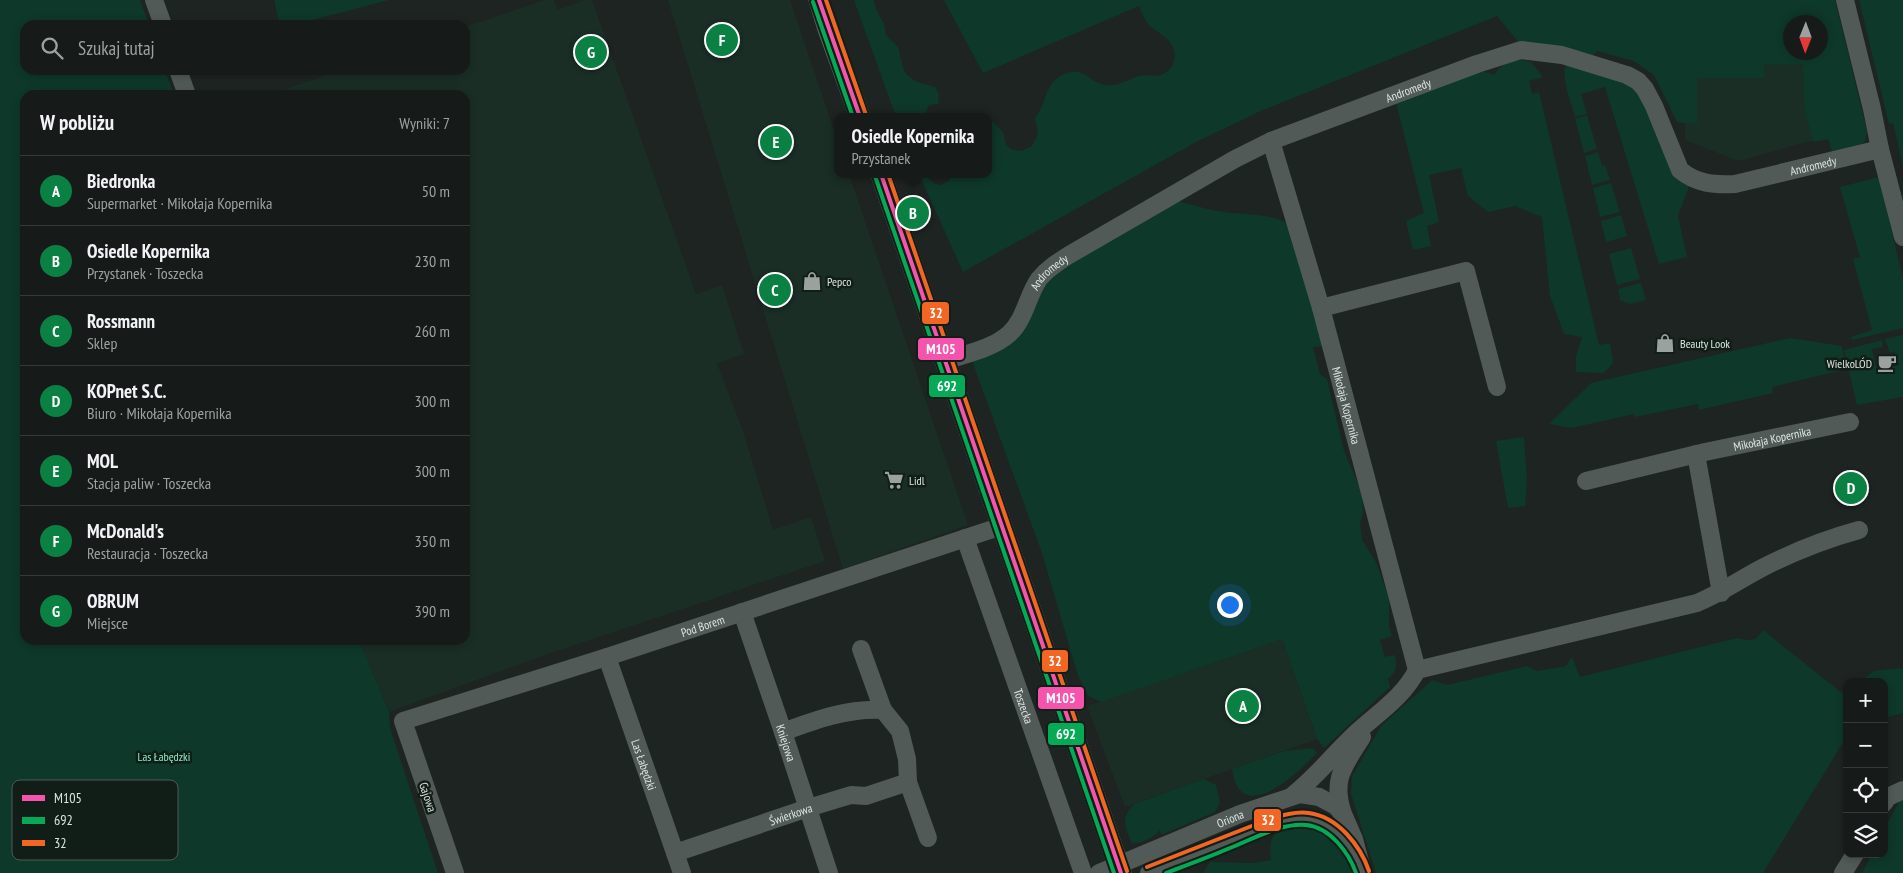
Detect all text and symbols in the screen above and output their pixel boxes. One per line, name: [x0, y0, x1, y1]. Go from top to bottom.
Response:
north arrow: [1783, 15, 1828, 60]
search box: [20, 20, 470, 75]
pin: F: [706, 21, 738, 59]
pin: G: [575, 33, 607, 71]
icon: search: [38, 34, 66, 62]
text: Szukaj tutaj: [78, 36, 155, 60]
street label: Andromedy: [1383, 74, 1433, 105]
text: W pobliżu: [40, 109, 114, 136]
text: Wyniki: 7: [399, 113, 450, 133]
popup: [834, 113, 992, 178]
pin: E: [760, 123, 792, 161]
text: Osiedle Kopernika: [852, 124, 974, 148]
text: Przystanek: [852, 148, 910, 168]
street label: Andromedy: [1788, 152, 1838, 178]
text: Biedronka: [87, 169, 155, 193]
text: A: [52, 181, 60, 201]
text: 50 m: [422, 181, 450, 201]
text: Supermarket · Mikołaja Kopernika: [87, 193, 272, 213]
pin: B: [897, 194, 929, 232]
text: Osiedle Kopernika: [87, 239, 210, 263]
street label: Andromedy: [1027, 250, 1071, 292]
text: B: [52, 251, 60, 271]
text: 230 m: [415, 251, 450, 271]
text: Przystanek · Toszecka: [87, 263, 203, 283]
shop icon: Pepco: [801, 270, 823, 292]
pin: C: [759, 271, 791, 309]
place label: Pepco: [827, 274, 852, 289]
line badge: 32: [921, 301, 950, 325]
text: 32: [929, 304, 943, 322]
text: Rossmann: [87, 309, 155, 333]
text: C: [52, 321, 60, 341]
text: 260 m: [415, 321, 450, 341]
shop icon: Beauty Look: [1654, 332, 1676, 354]
text: Sklep: [87, 333, 117, 353]
place label: Beauty Look: [1680, 336, 1730, 351]
line badge: M105: [917, 337, 965, 361]
text: M105: [926, 340, 956, 358]
cafe icon: WielkoLÓD: [1876, 352, 1898, 374]
place label: WielkoLÓD: [1827, 356, 1872, 371]
street label: Mikołaja Kopernika: [1329, 365, 1364, 446]
line badge: 692: [928, 374, 966, 398]
text: 692: [937, 377, 957, 395]
text: KOPnet S.C.: [87, 379, 167, 403]
text: D: [52, 391, 60, 411]
text: 300 m: [415, 391, 450, 411]
text: Biuro · Mikołaja Kopernika: [87, 403, 232, 423]
street label: Mikołaja Kopernika: [1732, 423, 1813, 453]
text: MOL: [87, 449, 118, 473]
text: E: [53, 461, 59, 481]
text: 300 m: [415, 461, 450, 481]
supermarket icon: Lidl: [883, 469, 905, 491]
pin: D: [1835, 469, 1867, 507]
text: Stacja paliw · Toszecka: [87, 473, 211, 493]
place label: Lidl: [909, 473, 925, 488]
text: McDonald's: [87, 519, 164, 543]
text: F: [53, 531, 59, 551]
text: 350 m: [415, 531, 450, 551]
text: Restauracja · Toszecka: [87, 543, 208, 563]
text: OBRUM: [87, 589, 139, 613]
your location: [1217, 592, 1243, 618]
text: G: [52, 601, 60, 621]
text: 390 m: [415, 601, 450, 621]
street label: Pod Borem: [679, 611, 726, 640]
text: Miejsce: [87, 613, 128, 633]
line badge: 32: [1041, 649, 1069, 673]
text: 32: [1048, 652, 1062, 670]
map controls: [1843, 678, 1888, 858]
button: +: [1843, 678, 1888, 723]
street label: Toszecka: [1011, 686, 1037, 726]
line badge: M105: [1037, 686, 1085, 710]
pin: A: [1227, 687, 1259, 725]
text: M105: [1046, 689, 1076, 707]
street label: Kniejowa: [773, 722, 800, 763]
line badge: 692: [1047, 722, 1085, 746]
button: −: [1843, 723, 1888, 768]
text: 692: [1056, 725, 1076, 743]
street label: Las Łabędzki: [629, 737, 660, 792]
park label: Las Łabędzki: [138, 749, 190, 764]
button: locate: [1843, 768, 1888, 813]
legend: [12, 780, 178, 860]
street label: Gajowa: [416, 780, 440, 814]
text: M105: [54, 789, 82, 807]
street label: Świerkowa: [767, 800, 814, 828]
street label: Oriona: [1214, 806, 1245, 830]
line badge: 32: [1253, 808, 1282, 832]
text: 692: [54, 811, 73, 829]
text: 32: [1261, 811, 1275, 829]
button: layers: [1843, 813, 1888, 858]
text: 32: [54, 834, 67, 852]

